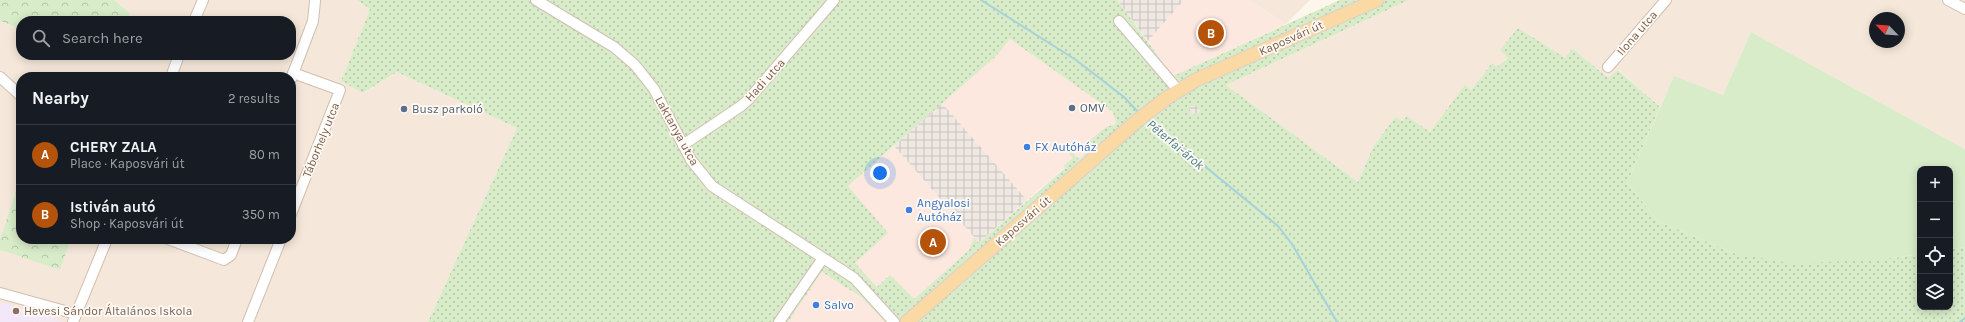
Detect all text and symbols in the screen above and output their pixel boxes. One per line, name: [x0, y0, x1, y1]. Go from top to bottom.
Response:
street label: Ilona utca: [1614, 8, 1660, 58]
north arrow: [1869, 12, 1905, 48]
search box: [16, 16, 296, 60]
street label: Kaposvári út: [1257, 17, 1326, 58]
pin: B: [1198, 18, 1224, 48]
icon: search: [30, 27, 52, 49]
text: Search here: [62, 29, 143, 47]
street label: Hadi utca: [742, 56, 788, 104]
text: Nearby: [32, 88, 89, 108]
text: 2 results: [228, 91, 280, 106]
street label: Laktanya utca: [652, 94, 702, 168]
street label: Táborhely utca: [300, 101, 342, 179]
place label: OMV: [1080, 101, 1105, 115]
place label: Busz parkoló: [412, 102, 483, 116]
marker: OMV: [1067, 103, 1077, 113]
marker: Busz parkoló: [399, 104, 409, 114]
water label: Péterfai-árok: [1144, 116, 1207, 173]
text: CHERY ZALA: [70, 138, 157, 156]
place label: FX Autóház: [1035, 140, 1097, 154]
marker: FX Autóház: [1022, 142, 1032, 152]
text: A: [41, 147, 49, 162]
text: 80 m: [249, 147, 280, 162]
text: Place · Kaposvári út: [70, 156, 185, 171]
your location: [870, 163, 890, 183]
map controls: [1917, 166, 1953, 310]
button: +: [1917, 166, 1953, 202]
street label: Kaposvári út: [992, 193, 1054, 249]
place label: Angyalosi Autóház: [917, 196, 970, 224]
text: Istiván autó: [70, 198, 156, 216]
button: −: [1917, 202, 1953, 238]
marker: Angyalosi Autóház: [904, 205, 914, 215]
text: B: [41, 207, 49, 222]
text: 350 m: [242, 207, 280, 222]
text: Shop · Kaposvári út: [70, 216, 184, 231]
pin: A: [920, 227, 946, 257]
button: locate: [1917, 238, 1953, 274]
button: layers: [1917, 274, 1953, 310]
place label: Salvo: [824, 298, 854, 312]
marker: Salvo: [811, 300, 821, 310]
place label: Hevesi Sándor Általános Iskola: [24, 303, 192, 318]
marker: Hevesi Sándor Általános Iskola: [11, 306, 21, 316]

